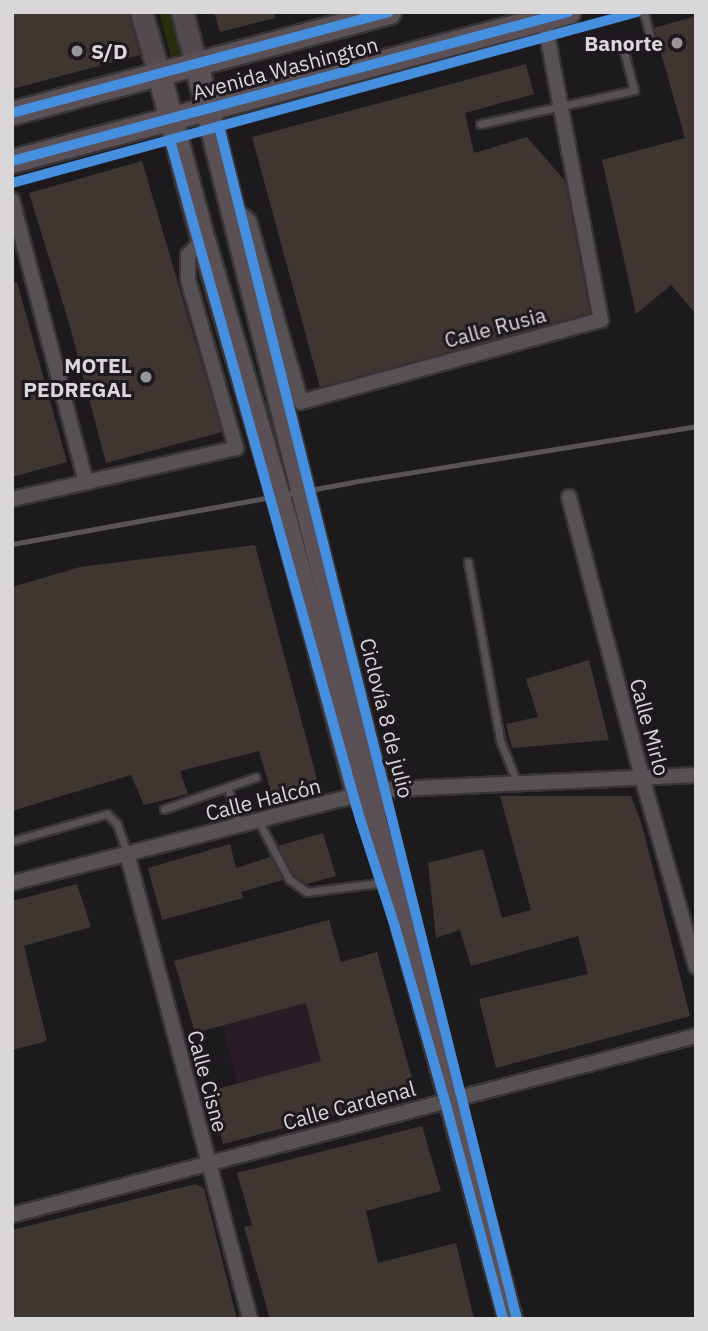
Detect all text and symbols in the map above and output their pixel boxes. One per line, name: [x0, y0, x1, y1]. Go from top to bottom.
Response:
place label: Banorte: [584, 30, 663, 56]
street label: Avenida Washington: [189, 31, 381, 105]
marker: Banorte: [669, 35, 685, 51]
place label: S/D: [91, 38, 128, 64]
marker: S/D: [69, 43, 85, 59]
street label: Calle Rusia: [441, 301, 549, 353]
place label: MOTEL PEDREGAL: [23, 352, 132, 402]
marker: MOTEL PEDREGAL: [138, 369, 154, 385]
street label: Ciclovía 8 de julio: [355, 635, 419, 801]
street label: Calle Mirlo: [625, 676, 675, 778]
street label: Calle Halcón: [203, 773, 323, 825]
street label: Calle Cisne: [182, 1027, 234, 1135]
street label: Calle Cardenal: [280, 1075, 418, 1135]

